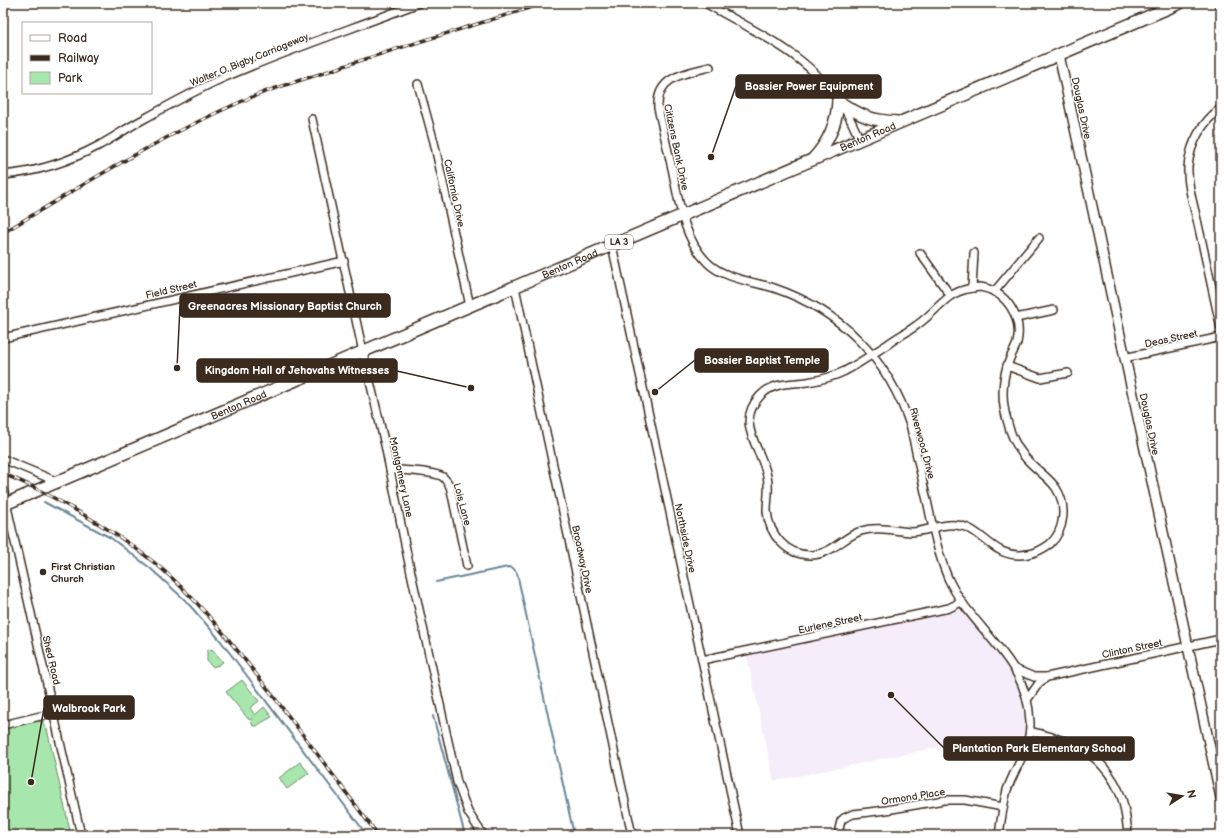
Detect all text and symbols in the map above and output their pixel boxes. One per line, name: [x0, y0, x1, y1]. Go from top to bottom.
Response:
legend: [22, 22, 152, 94]
street label: Walter O. Bigby Carriageway: [188, 30, 311, 89]
text: Road: [58, 31, 87, 46]
text: Railway: [58, 51, 100, 66]
text: Park: [58, 71, 82, 86]
callout: Bossier Power Equipment: [736, 75, 881, 98]
street label: Douglas Drive: [1069, 76, 1093, 140]
text: Bossier Power Equipment: [745, 80, 874, 93]
street label: Citizens Bank Drive: [661, 103, 691, 192]
street label: Benton Road: [838, 120, 898, 154]
street label: California Drive: [441, 158, 467, 228]
road number: LA 3: [605, 235, 633, 249]
street label: Benton Road: [540, 247, 600, 281]
street label: Field Street: [144, 278, 198, 302]
callout: Greenacres Missionary Baptist Church: [180, 294, 390, 317]
text: Greenacres Missionary Baptist Church: [188, 300, 382, 313]
street label: Deas Street: [1144, 328, 1199, 350]
callout: Bossier Baptist Temple: [695, 349, 828, 372]
text: Bossier Baptist Temple: [704, 354, 820, 367]
callout: Kingdom Hall of Jehovahs Witnesses: [197, 359, 397, 382]
text: Kingdom Hall of Jehovahs Witnesses: [205, 364, 390, 377]
street label: Benton Road: [209, 388, 269, 423]
street label: Douglas Drive: [1137, 392, 1161, 456]
street label: Riverwood Drive: [907, 406, 937, 480]
street label: Montgomery Lane: [387, 436, 415, 519]
street label: Lois Lane: [451, 482, 474, 527]
street label: Northside Drive: [672, 502, 698, 574]
street label: Broadway Drive: [569, 524, 595, 594]
place label: First Christian Church: [51, 561, 116, 585]
marker: First Christian Church: [38, 567, 48, 577]
street label: Eurlene Street: [797, 611, 863, 637]
street label: Shed Road: [40, 634, 63, 686]
street label: Clinton Street: [1101, 637, 1163, 661]
callout: Walbrook Park: [44, 696, 134, 719]
text: Walbrook Park: [52, 702, 126, 715]
callout: Plantation Park Elementary School: [944, 737, 1134, 760]
text: Plantation Park Elementary School: [952, 742, 1126, 755]
north arrow: [1162, 776, 1202, 816]
street label: Ormond Place: [880, 786, 946, 808]
text: N: [1184, 789, 1199, 799]

